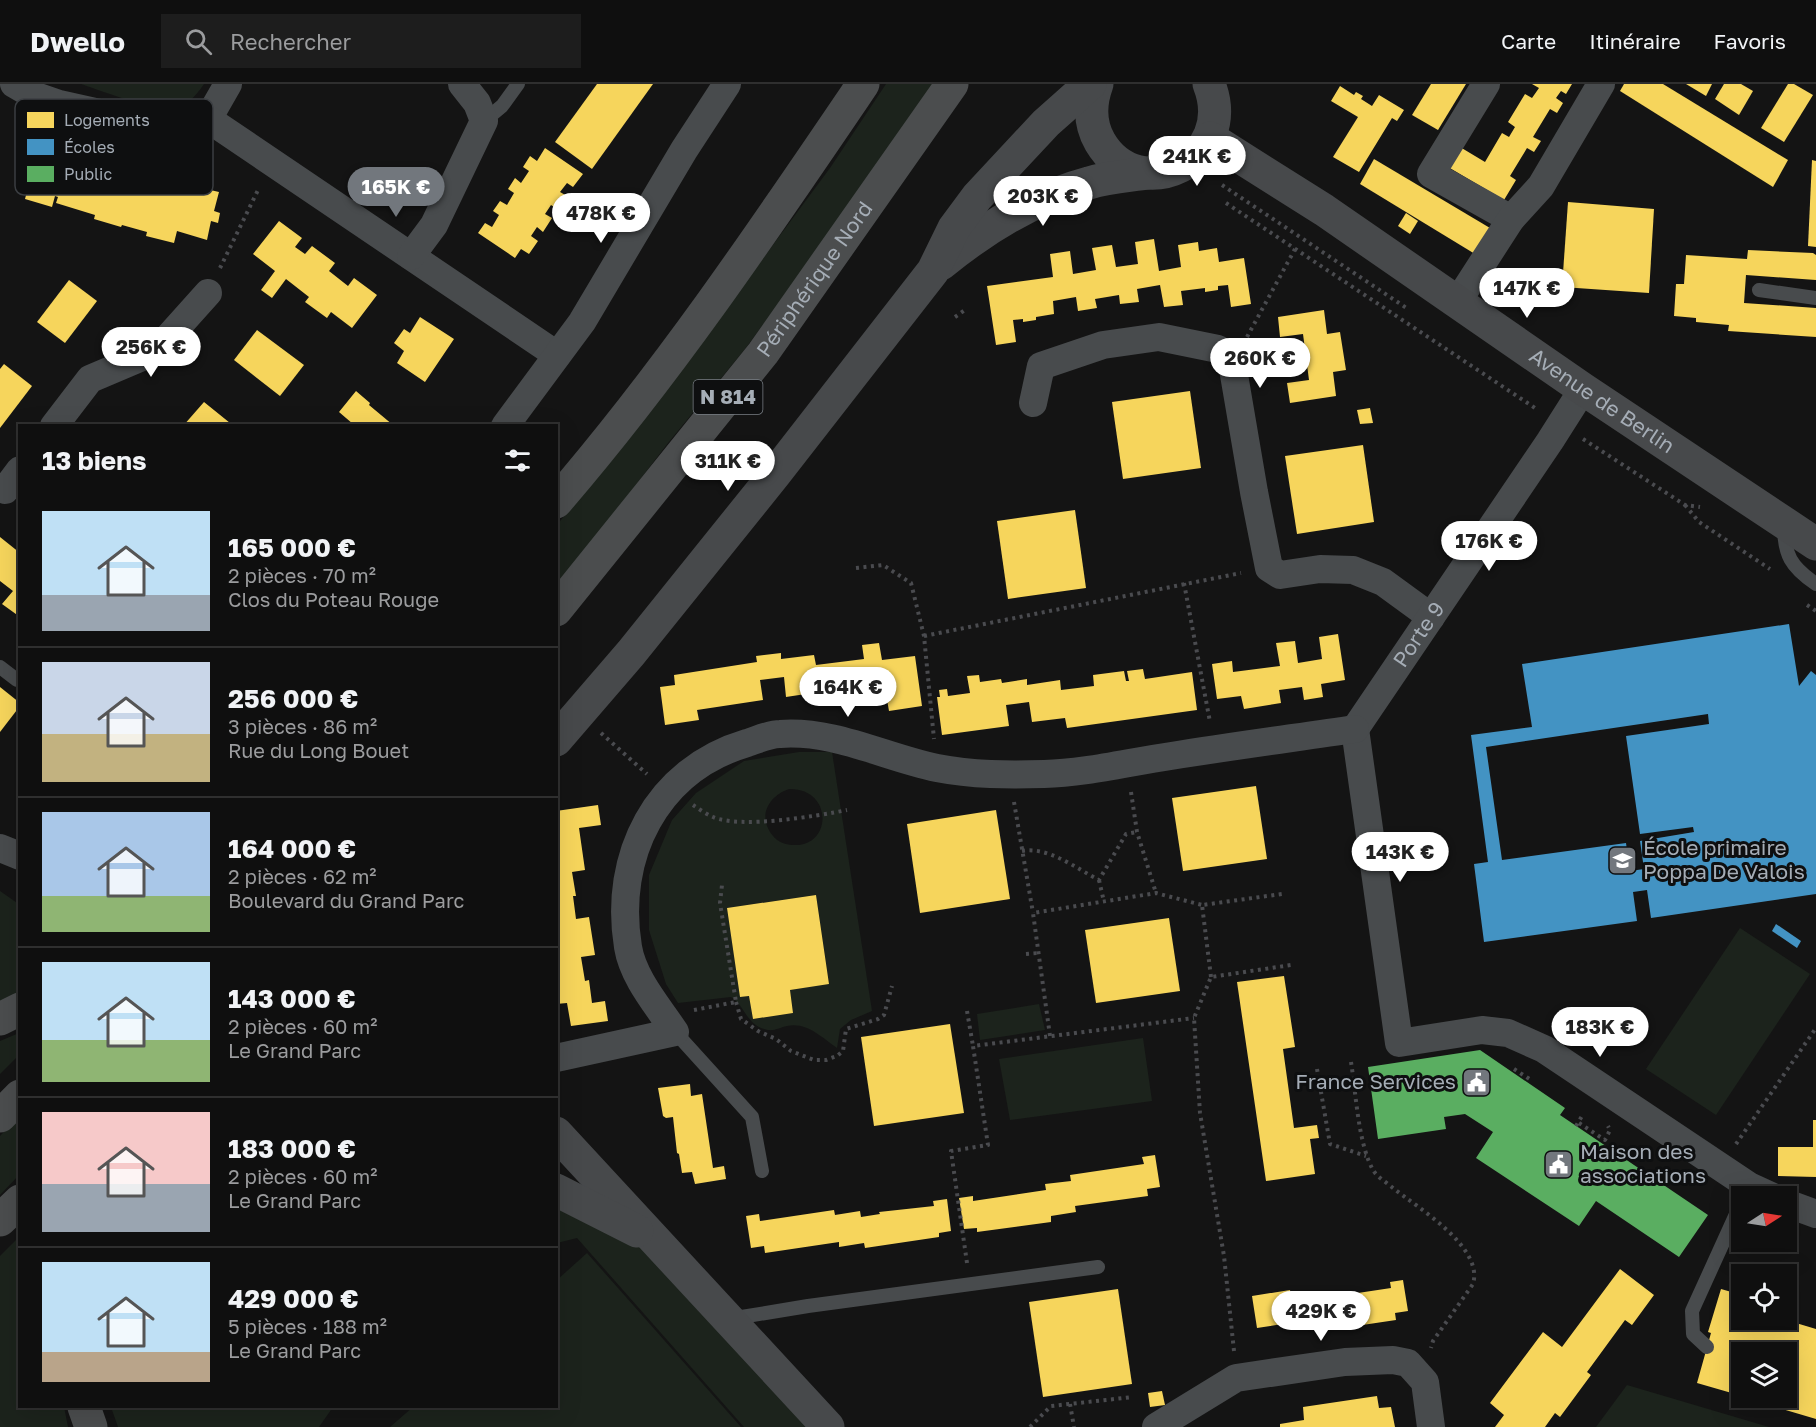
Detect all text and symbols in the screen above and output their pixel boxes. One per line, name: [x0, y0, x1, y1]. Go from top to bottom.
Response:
search box: [161, 14, 581, 68]
text: Dwello: [30, 25, 125, 58]
icon: search: [182, 25, 215, 58]
text: Rechercher: [230, 28, 351, 55]
text: Carte: [1501, 28, 1556, 54]
text: Itinéraire: [1589, 28, 1681, 54]
text: Favoris: [1714, 28, 1786, 54]
legend: [15, 99, 213, 195]
text: Logements: [64, 110, 150, 130]
pin: 241K €: [1148, 136, 1246, 187]
text: Écoles: [64, 137, 115, 157]
text: 241K €: [1163, 143, 1231, 167]
text: Public: [64, 164, 112, 184]
pin: 165K €: [347, 167, 445, 218]
text: 165K €: [362, 174, 430, 198]
pin: 203K €: [994, 176, 1092, 227]
text: 203K €: [1008, 183, 1079, 207]
pin: 478K €: [552, 193, 650, 244]
street label: Périphérique Nord: [750, 196, 877, 362]
text: 478K €: [566, 200, 636, 224]
pin: 147K €: [1478, 268, 1576, 319]
text: 147K €: [1493, 275, 1561, 299]
pin: 256K €: [102, 327, 200, 378]
text: 256K €: [116, 334, 186, 358]
pin: 260K €: [1211, 338, 1309, 389]
street label: Avenue de Berlin: [1525, 342, 1680, 458]
text: 260K €: [1224, 345, 1296, 369]
road number: N 814: [694, 380, 762, 414]
pin: 311K €: [679, 441, 777, 492]
icon: filters: [501, 444, 534, 477]
text: 13 biens: [42, 445, 147, 476]
text: 311K €: [695, 448, 761, 472]
pin: 176K €: [1440, 521, 1538, 572]
text: 176K €: [1455, 528, 1523, 552]
text: 165 000 €: [228, 532, 356, 563]
icon: home: [90, 535, 162, 607]
text: 2 pièces · 70 m²: [228, 563, 376, 587]
text: Clos du Poteau Rouge: [228, 587, 439, 611]
street label: Porte 9: [1387, 596, 1449, 672]
pin: 164K €: [799, 667, 897, 718]
text: 164K €: [813, 674, 883, 698]
text: 256 000 €: [228, 683, 358, 714]
icon: home: [90, 686, 162, 758]
text: 3 pièces · 86 m²: [228, 714, 377, 738]
text: Rue du Long Bouet: [228, 738, 409, 762]
pin: 143K €: [1351, 832, 1449, 883]
text: 164 000 €: [228, 833, 356, 864]
place label: École primaire Poppa De Valois: [1643, 834, 1805, 884]
icon: home: [90, 836, 162, 908]
text: 143K €: [1366, 839, 1434, 863]
school or university icon: École primaire Poppa De Valois: [1606, 844, 1638, 876]
text: 2 pièces · 62 m²: [228, 864, 377, 888]
text: Boulevard du Grand Parc: [228, 888, 464, 912]
text: 143 000 €: [228, 983, 356, 1014]
icon: home: [90, 986, 162, 1058]
pin: 183K €: [1551, 1007, 1649, 1058]
text: 2 pièces · 60 m²: [228, 1014, 377, 1038]
text: 183K €: [1566, 1014, 1634, 1038]
text: Le Grand Parc: [228, 1038, 361, 1062]
public building icon: France Services: [1461, 1066, 1493, 1098]
place label: France Services: [1295, 1068, 1456, 1094]
text: 183 000 €: [228, 1133, 356, 1164]
icon: home: [90, 1136, 162, 1208]
place label: Maison des associations: [1580, 1138, 1706, 1188]
public building icon: Maison des associations: [1543, 1148, 1575, 1180]
text: 2 pièces · 60 m²: [228, 1164, 377, 1188]
north arrow: [1731, 1186, 1797, 1252]
map controls: [1731, 1186, 1797, 1408]
text: Le Grand Parc: [228, 1188, 361, 1212]
button: locate: [1731, 1264, 1797, 1330]
text: 429 000 €: [228, 1283, 359, 1314]
icon: home: [90, 1286, 162, 1358]
pin: 429K €: [1272, 1291, 1370, 1342]
text: 429K €: [1286, 1298, 1357, 1322]
text: 5 pièces · 188 m²: [228, 1314, 387, 1338]
text: Le Grand Parc: [228, 1338, 361, 1362]
button: layers: [1731, 1342, 1797, 1408]

